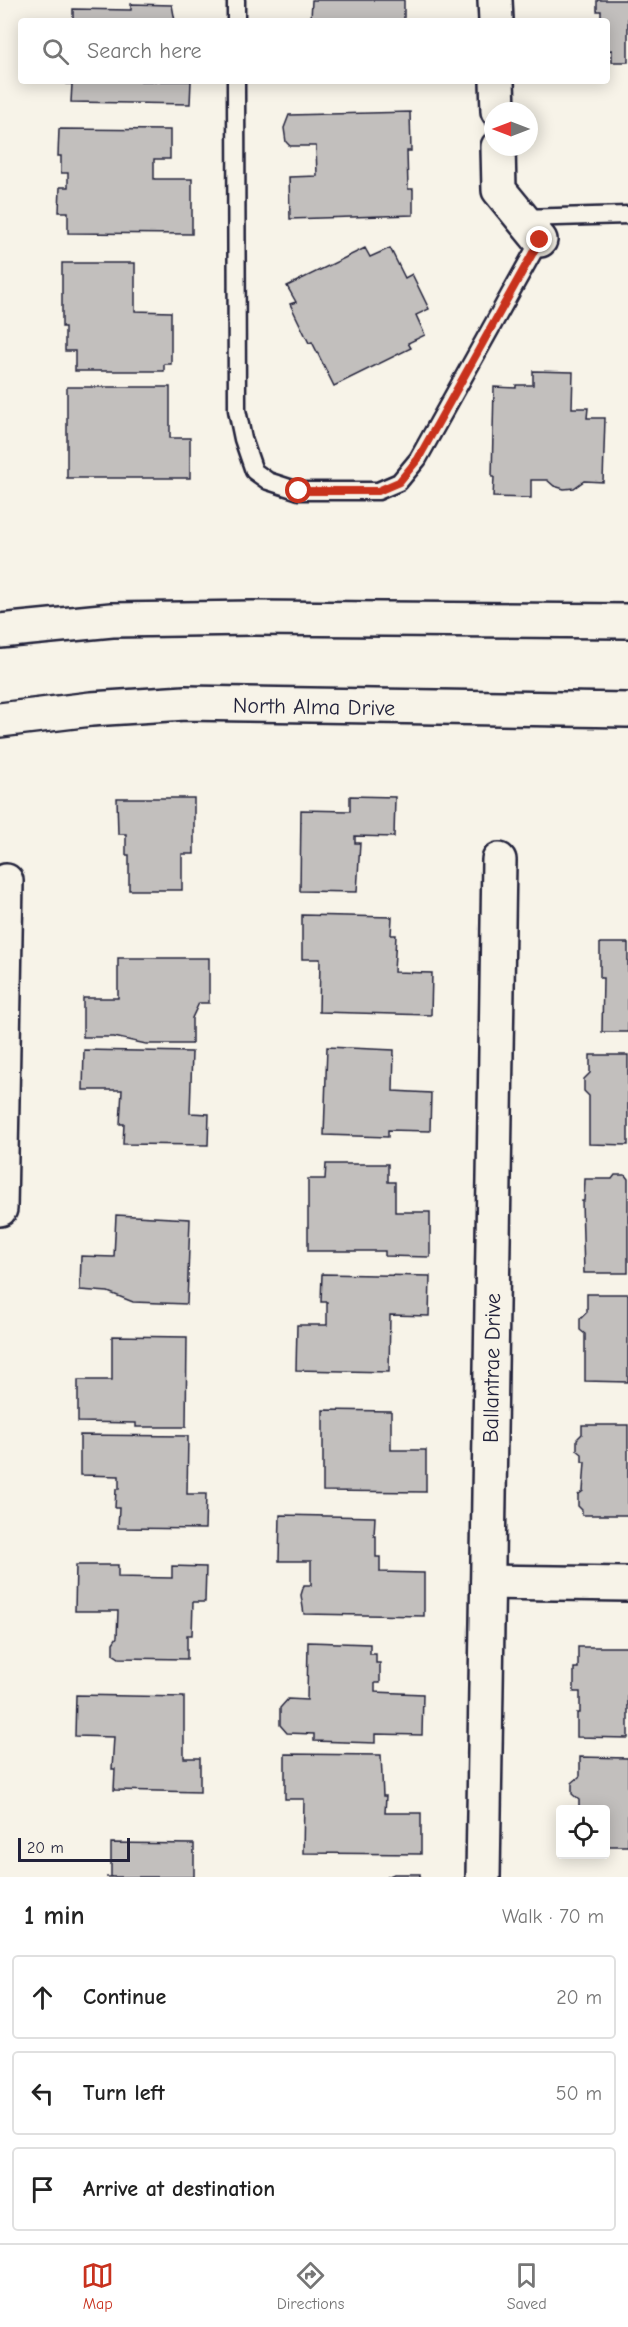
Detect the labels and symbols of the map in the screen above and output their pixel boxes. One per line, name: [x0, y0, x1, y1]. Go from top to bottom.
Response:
north arrow: [484, 102, 538, 156]
route end: [526, 226, 552, 252]
route start: [285, 477, 311, 503]
street label: North Alma Drive: [233, 693, 395, 721]
street label: Ballantrae Drive: [478, 1293, 506, 1443]
scale bar: [18, 1835, 130, 1862]

